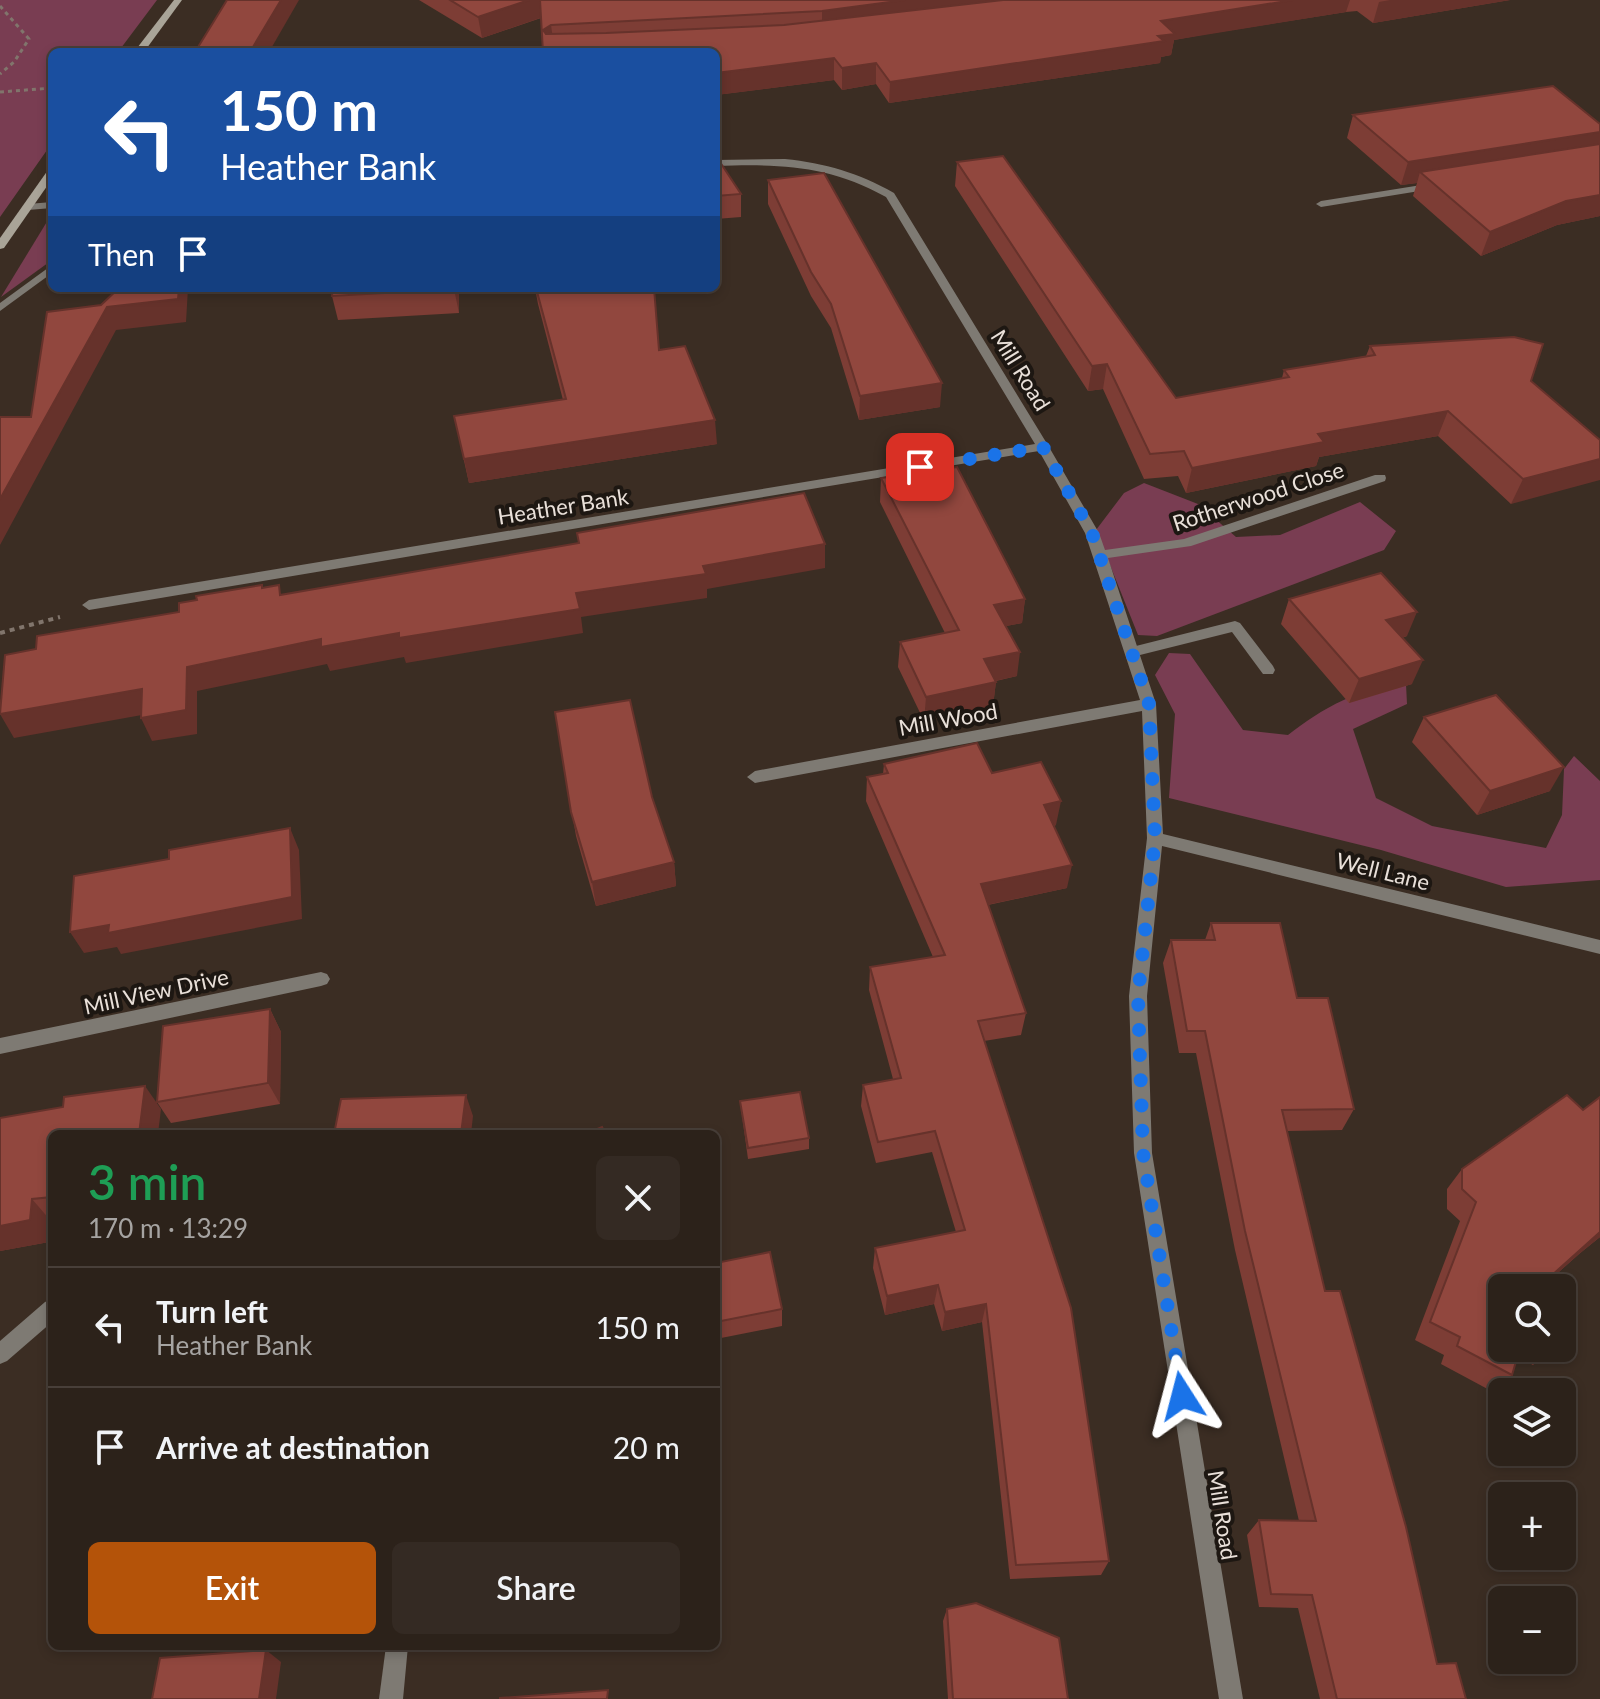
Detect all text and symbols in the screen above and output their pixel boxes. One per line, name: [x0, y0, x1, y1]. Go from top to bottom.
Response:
text: 150 m: [220, 76, 378, 143]
icon: left: [88, 80, 192, 184]
text: Heather Bank: [220, 144, 436, 188]
icon: arrive: [171, 232, 215, 276]
text: Then: [88, 236, 155, 272]
street label: Mill Road: [986, 325, 1056, 415]
pin: [886, 433, 954, 501]
icon: arrive: [898, 445, 942, 489]
street label: Rotherwood Close: [1169, 456, 1347, 536]
street label: Heather Bank: [496, 482, 631, 530]
street label: Mill Wood: [896, 697, 1000, 741]
street label: Well Lane: [1334, 846, 1432, 896]
street label: Mill View Drive: [81, 962, 231, 1020]
text: 3 min: [88, 1153, 206, 1210]
button: close: [596, 1156, 680, 1240]
text: 170 m · 13:29: [88, 1212, 248, 1244]
map controls: [1488, 1274, 1576, 1674]
button: search: [1488, 1274, 1576, 1362]
text: Turn left: [156, 1293, 268, 1329]
icon: left: [88, 1305, 132, 1349]
text: 150 m: [595, 1309, 680, 1345]
text: Heather Bank: [156, 1329, 312, 1361]
position arrow: [1140, 1354, 1224, 1438]
button: layers: [1488, 1378, 1576, 1466]
icon: arrive: [88, 1425, 132, 1469]
text: Arrive at destination: [156, 1429, 430, 1465]
text: 20 m: [613, 1429, 680, 1465]
street label: Mill Road: [1203, 1468, 1243, 1562]
button: +: [1488, 1482, 1576, 1570]
button: Exit: [88, 1542, 376, 1634]
button: Share: [392, 1542, 680, 1634]
button: −: [1488, 1586, 1576, 1674]

